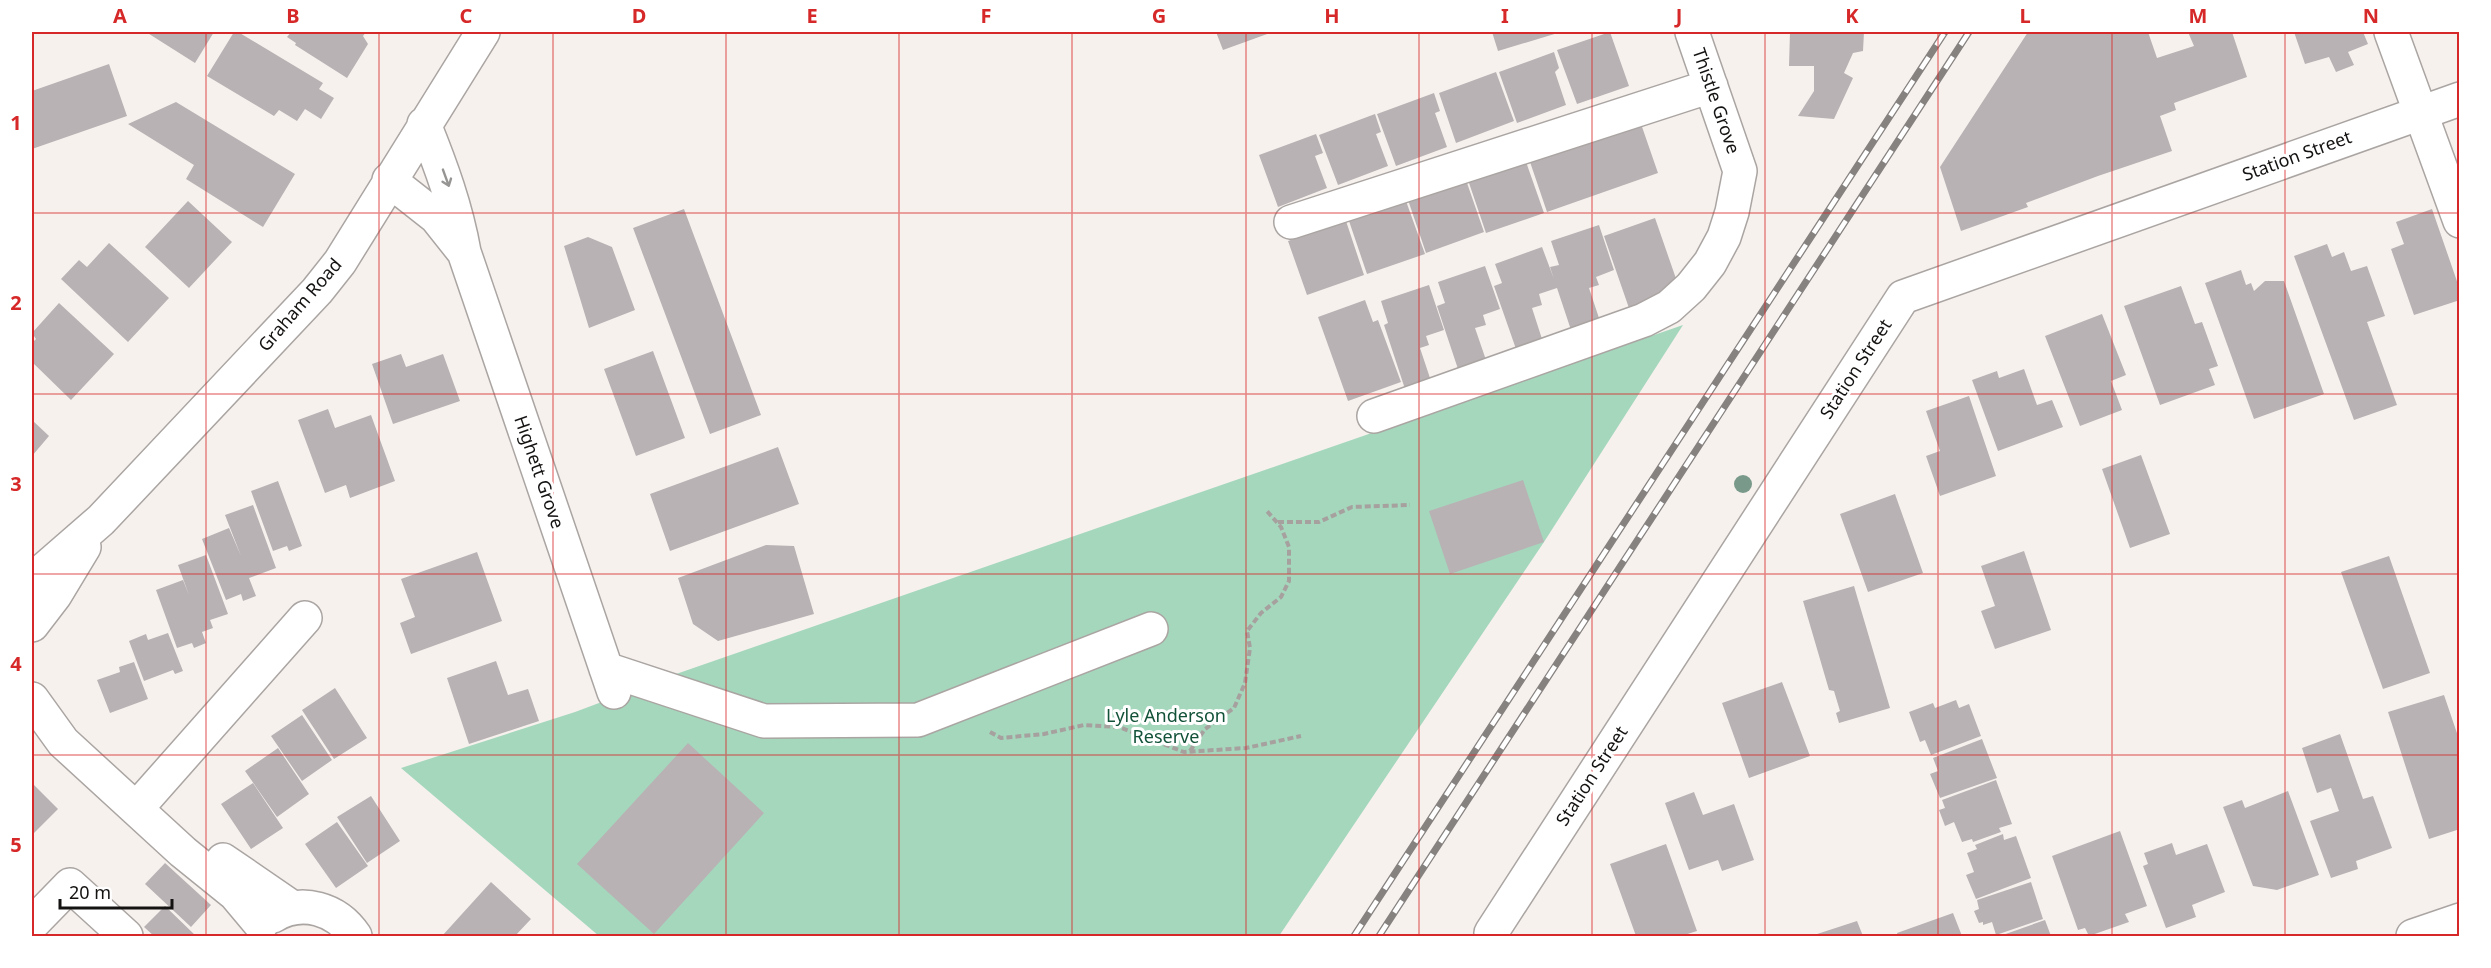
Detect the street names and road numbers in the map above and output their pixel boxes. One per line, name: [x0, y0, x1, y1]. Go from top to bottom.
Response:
street label: Thistle Grove: [1688, 45, 1746, 157]
street label: Station Street: [2239, 124, 2355, 186]
street label: Graham Road: [252, 253, 346, 356]
street label: Station Street: [1814, 313, 1897, 423]
street label: Highett Grove: [509, 412, 571, 531]
street label: Station Street: [1550, 720, 1633, 830]

